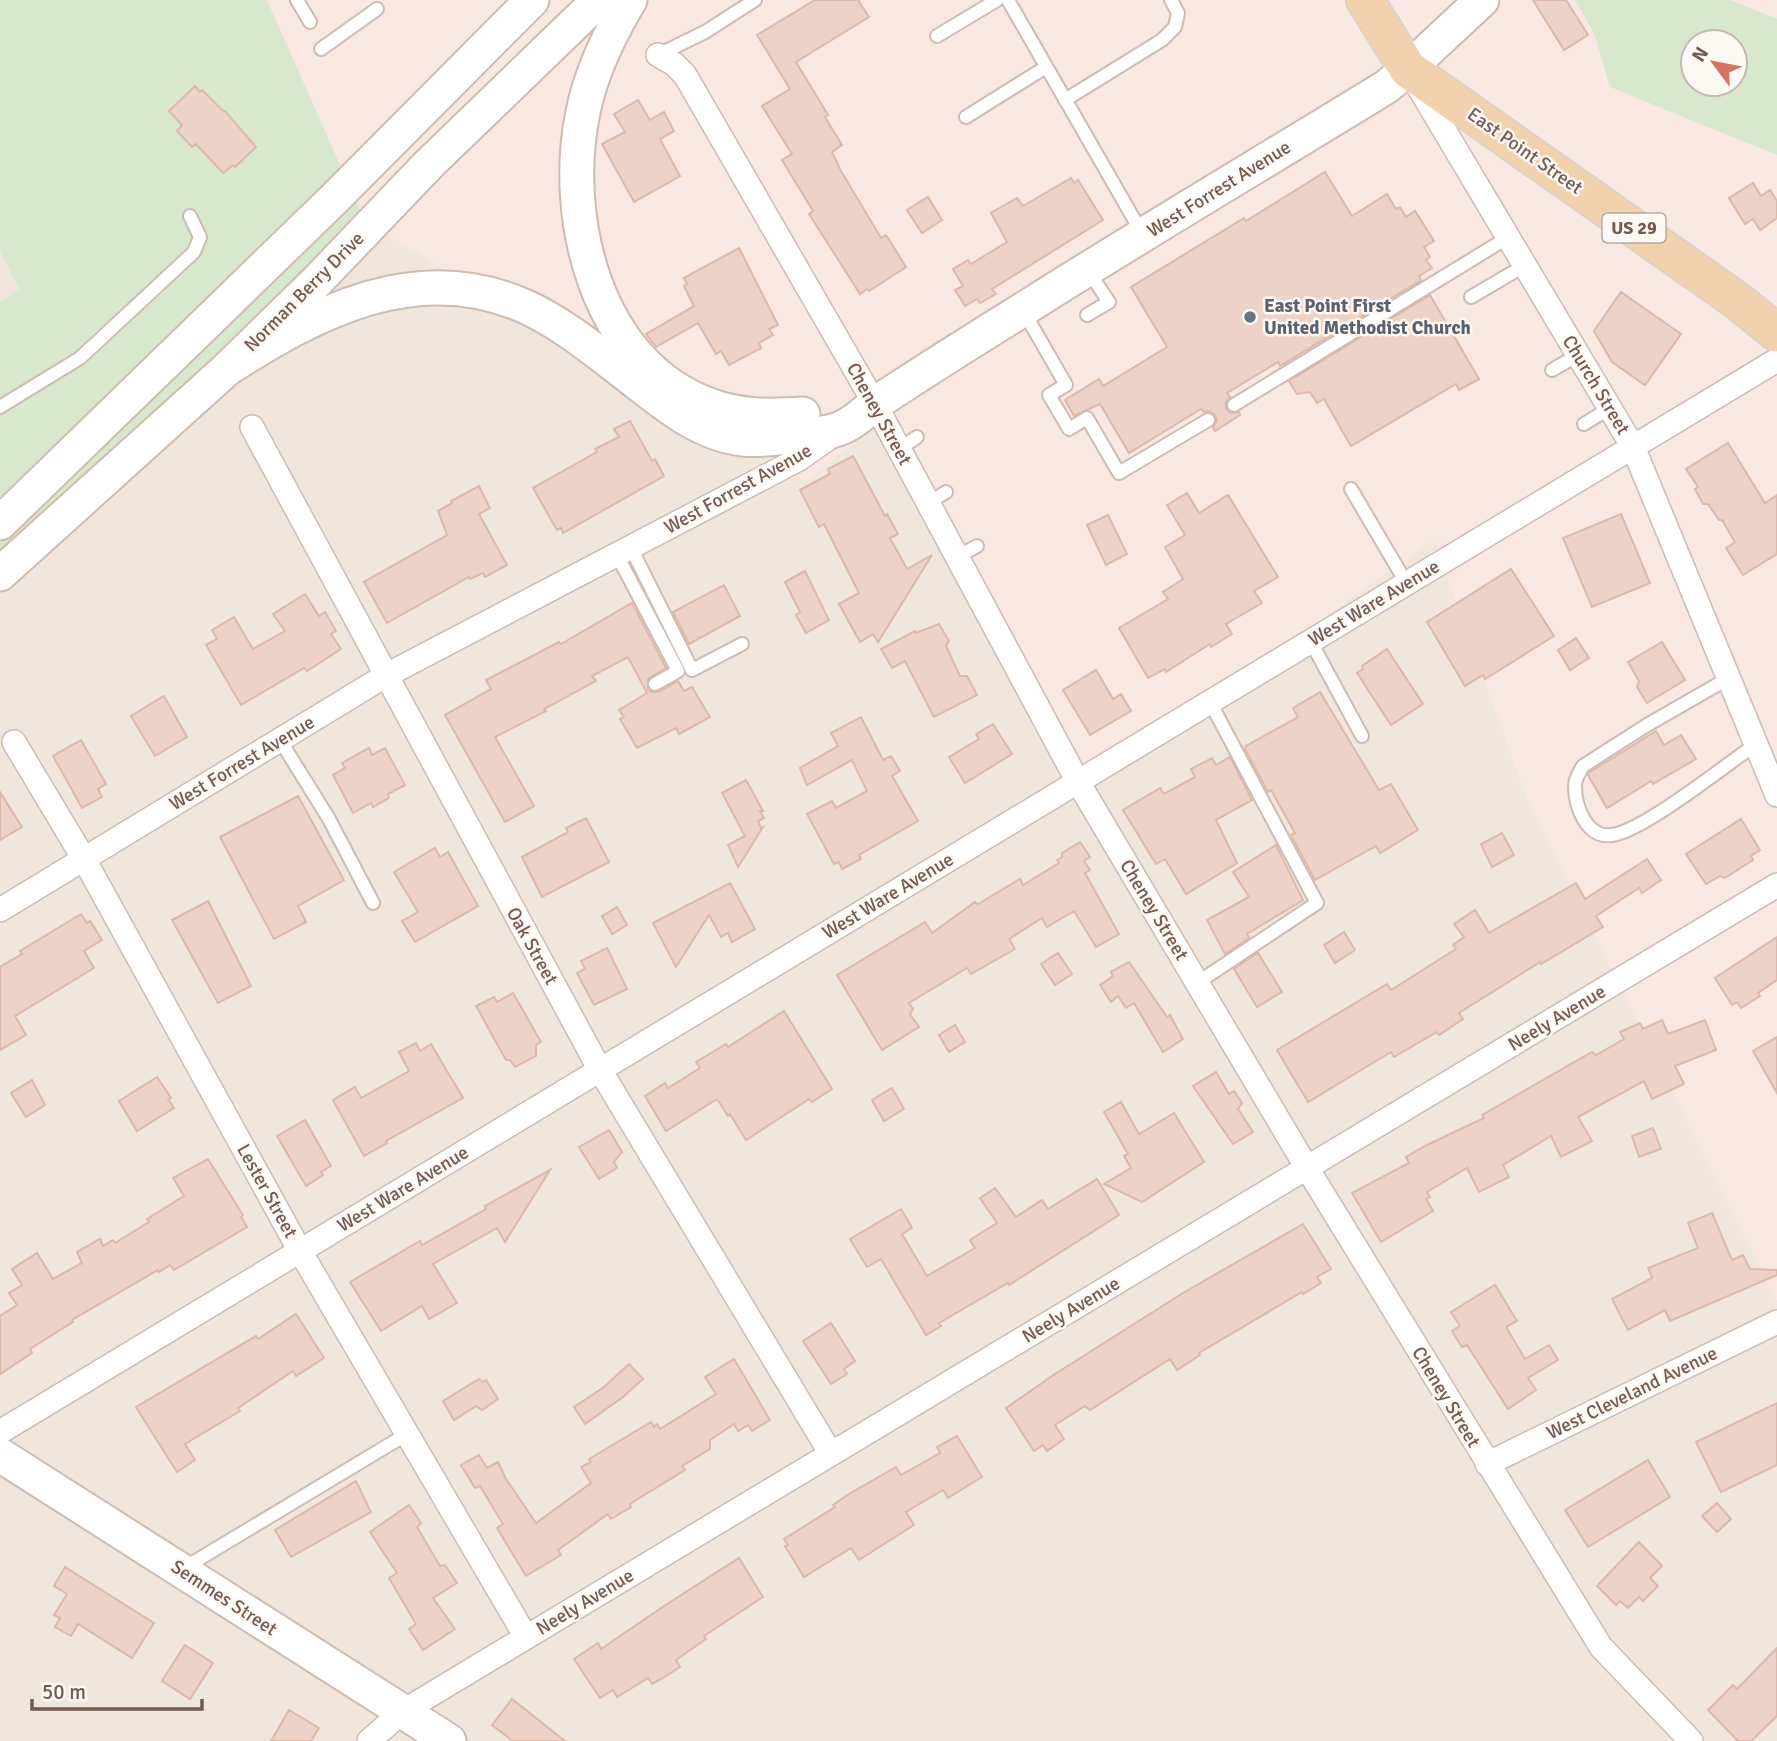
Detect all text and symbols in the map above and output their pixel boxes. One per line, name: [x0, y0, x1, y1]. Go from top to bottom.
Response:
north arrow: [1679, 28, 1749, 98]
text: N: [1687, 43, 1714, 66]
street label: East Point Street: [1463, 102, 1588, 200]
street label: West Forrest Avenue: [1143, 135, 1295, 243]
road number: US 29: [1602, 213, 1666, 242]
street label: Norman Berry Drive: [239, 227, 369, 357]
place label: East Point First United Methodist Church: [1264, 294, 1471, 340]
marker: East Point First United Methodist Church: [1242, 309, 1258, 325]
street label: Church Street: [1557, 331, 1635, 439]
street label: Cheney Street: [841, 359, 917, 470]
street label: West Forrest Avenue: [660, 439, 816, 539]
street label: West Ware Avenue: [1304, 554, 1444, 652]
street label: West Forrest Avenue: [165, 710, 319, 816]
street label: West Ware Avenue: [818, 847, 958, 945]
street label: Cheney Street: [1114, 855, 1194, 965]
street label: Oak Street: [501, 903, 563, 989]
street label: Neely Avenue: [1504, 979, 1610, 1057]
street label: Lester Street: [231, 1140, 303, 1243]
street label: West Ware Avenue: [333, 1140, 473, 1238]
street label: Neely Avenue: [1018, 1271, 1124, 1349]
street label: West Cleveland Avenue: [1543, 1341, 1721, 1445]
street label: Cheney Street: [1406, 1342, 1486, 1452]
street label: Semmes Street: [166, 1555, 282, 1641]
street label: Neely Avenue: [532, 1563, 638, 1641]
scale bar: [32, 1668, 201, 1712]
text: 50 m: [42, 1679, 86, 1705]

